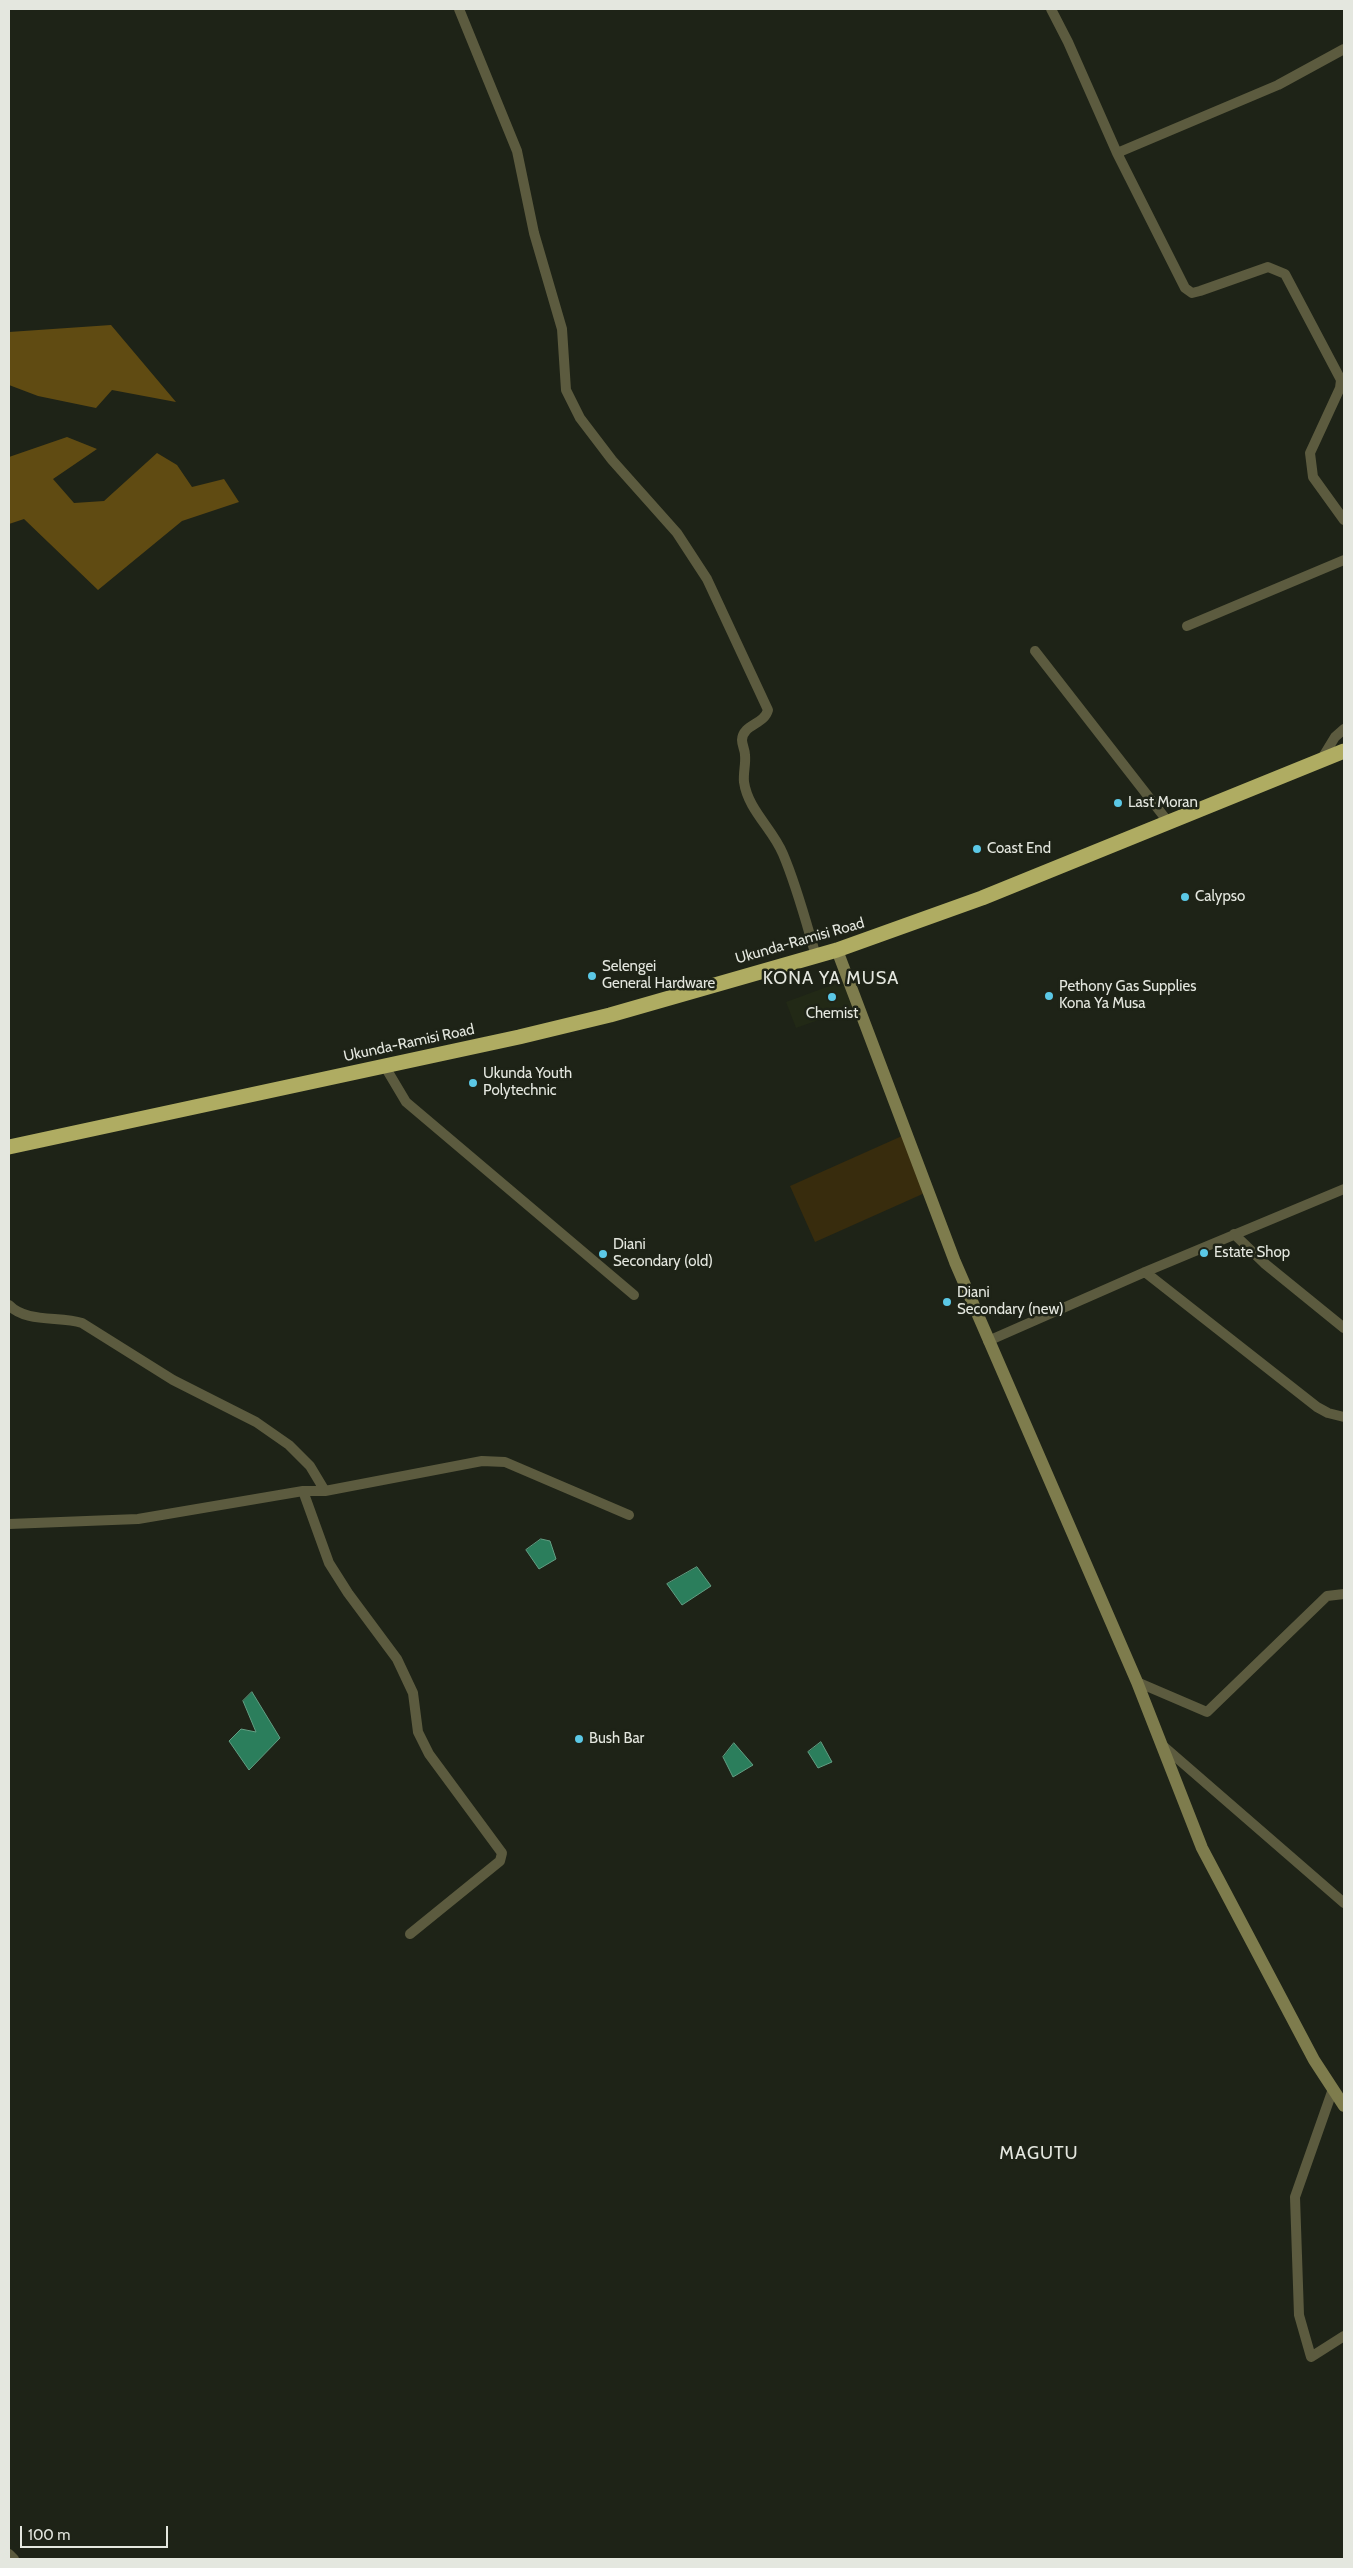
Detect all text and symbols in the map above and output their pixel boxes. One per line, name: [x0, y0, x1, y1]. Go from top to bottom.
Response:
place label: Last Moran: [1128, 794, 1198, 812]
marker: Last Moran: [1112, 797, 1124, 809]
place label: Coast End: [987, 840, 1051, 858]
marker: Coast End: [971, 843, 983, 855]
place label: Calypso: [1195, 888, 1245, 906]
marker: Calypso: [1179, 891, 1191, 903]
street label: Ukunda-Ramisi Road: [733, 914, 867, 968]
place label: Selengei General Hardware: [602, 958, 715, 993]
district label: KONA YA MUSA: [761, 968, 901, 990]
marker: Selengei General Hardware: [586, 970, 598, 982]
place label: Pethony Gas Supplies Kona Ya Musa: [1059, 978, 1196, 1013]
marker: Pethony Gas Supplies Kona Ya Musa: [1043, 990, 1055, 1002]
marker: Chemist: [826, 991, 838, 1003]
place label: Chemist: [806, 1005, 858, 1023]
street label: Ukunda-Ramisi Road: [342, 1020, 476, 1066]
place label: Ukunda Youth Polytechnic: [483, 1065, 572, 1100]
marker: Ukunda Youth Polytechnic: [467, 1077, 479, 1089]
place label: Diani Secondary (old): [613, 1236, 713, 1271]
place label: Estate Shop: [1214, 1244, 1290, 1262]
marker: Estate Shop: [1198, 1247, 1210, 1259]
marker: Diani Secondary (old): [597, 1248, 609, 1260]
place label: Diani Secondary (new): [957, 1284, 1064, 1319]
marker: Diani Secondary (new): [941, 1296, 953, 1308]
place label: Bush Bar: [589, 1730, 644, 1748]
marker: Bush Bar: [573, 1733, 585, 1745]
district label: MAGUTU: [999, 2143, 1079, 2165]
scale bar: [22, 2516, 170, 2548]
text: 100 m: [28, 2526, 70, 2544]

